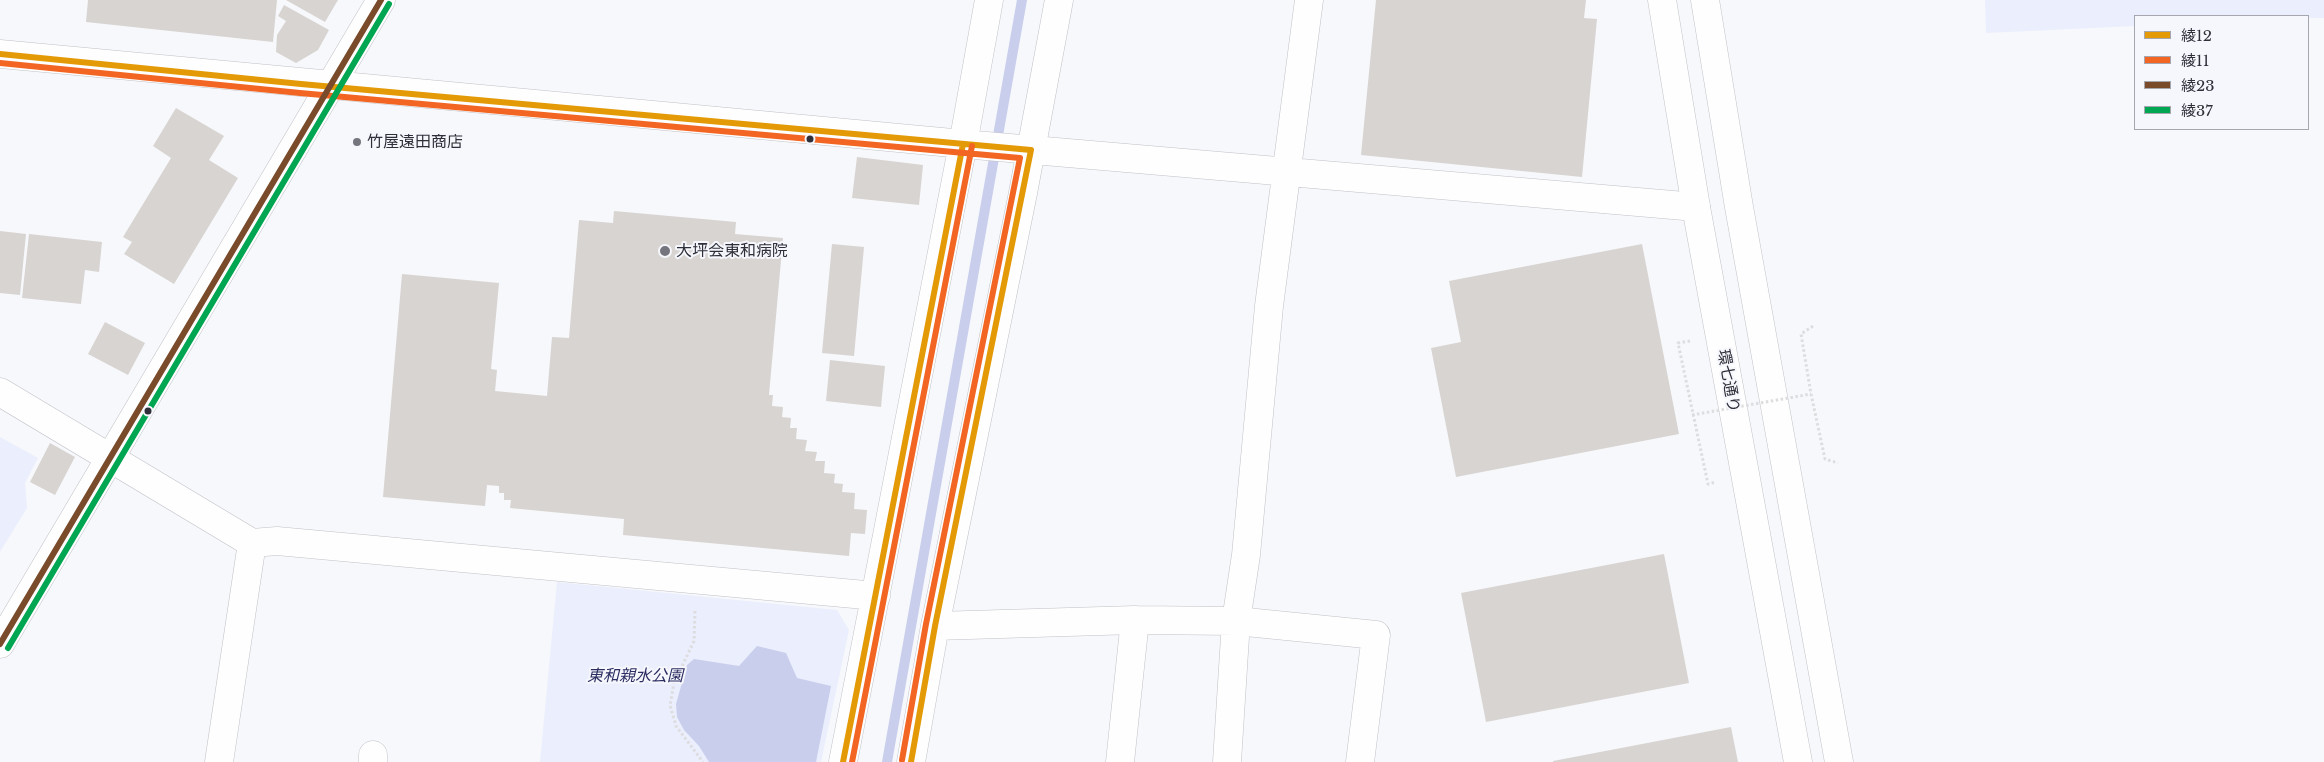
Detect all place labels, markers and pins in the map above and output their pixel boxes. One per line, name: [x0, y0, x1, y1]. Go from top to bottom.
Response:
place label: 竹屋遠田商店: [367, 132, 463, 152]
unlabelled marker: [805, 134, 815, 144]
marker: 竹屋遠田商店: [351, 136, 363, 148]
place label: 大坪会東和病院: [676, 241, 788, 261]
marker: 大坪会東和病院: [658, 244, 672, 258]
unlabelled marker: [143, 406, 153, 416]

